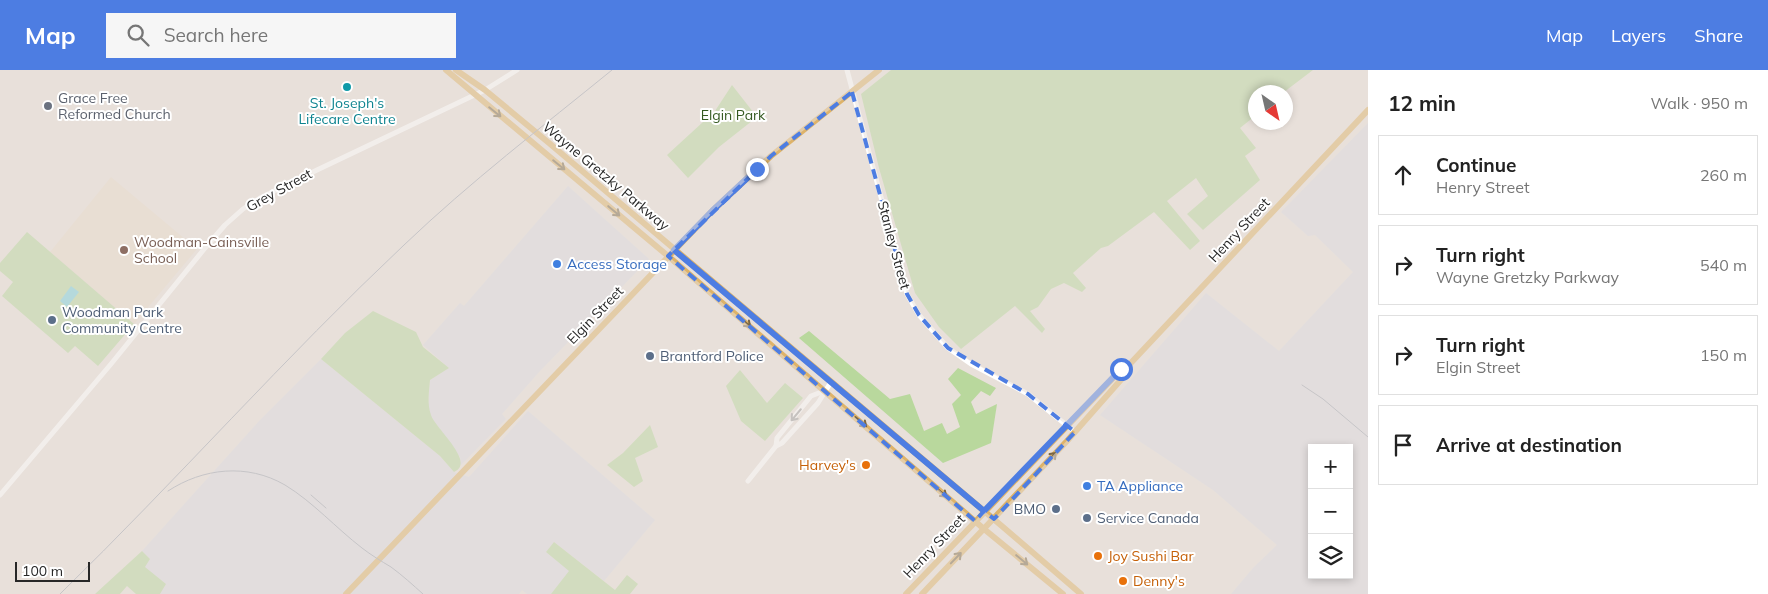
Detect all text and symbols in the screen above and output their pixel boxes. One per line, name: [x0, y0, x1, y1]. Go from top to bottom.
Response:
search box: [106, 13, 456, 58]
text: Map: [25, 20, 76, 50]
icon: search: [124, 21, 152, 49]
text: Search here: [164, 23, 268, 47]
text: Map: [1546, 24, 1583, 47]
text: Layers: [1611, 24, 1666, 47]
text: Share: [1694, 24, 1743, 47]
marker: St. Joseph's Lifecare Centre: [341, 81, 353, 93]
north arrow: [1248, 85, 1293, 130]
place label: Grace Free Reformed Church: [58, 89, 171, 123]
text: 12 min: [1388, 90, 1456, 116]
text: Walk · 950 m: [1650, 93, 1748, 113]
place label: St. Joseph's Lifecare Centre: [298, 94, 396, 128]
marker: Grace Free Reformed Church: [42, 100, 54, 112]
park label: Elgin Park: [701, 106, 766, 124]
one-way arrow: [488, 107, 501, 118]
street label: Wayne Gretzky Parkway: [539, 118, 674, 235]
text: Continue: [1436, 153, 1516, 177]
route end: [746, 158, 769, 181]
one-way arrow: [553, 159, 566, 170]
icon: ahead: [1389, 161, 1417, 189]
street label: Grey Street: [243, 164, 315, 215]
text: 260 m: [1700, 165, 1747, 185]
text: Henry Street: [1436, 177, 1530, 197]
street label: Henry Street: [1205, 194, 1274, 266]
street label: Stanley Street: [874, 199, 914, 291]
one-way arrow: [608, 205, 621, 217]
place label: Woodman-Cainsville School: [134, 233, 269, 267]
text: Turn right: [1436, 243, 1525, 267]
marker: Woodman-Cainsville School: [118, 244, 130, 256]
icon: right: [1389, 251, 1417, 279]
place label: Access Storage: [567, 255, 667, 273]
text: 540 m: [1700, 255, 1747, 275]
marker: Access Storage: [551, 258, 563, 270]
text: Wayne Gretzky Parkway: [1436, 267, 1619, 287]
street label: Elgin Street: [563, 282, 627, 348]
place label: Woodman Park Community Centre: [62, 303, 182, 337]
marker: Woodman Park Community Centre: [46, 314, 58, 326]
one-way arrow: [738, 317, 751, 328]
text: Turn right: [1436, 333, 1525, 357]
icon: right: [1389, 341, 1417, 369]
text: 150 m: [1700, 345, 1747, 365]
place label: Brantford Police: [660, 347, 764, 365]
marker: Brantford Police: [644, 350, 656, 362]
text: Elgin Street: [1436, 357, 1520, 377]
route start: [1110, 358, 1133, 381]
one-way arrow: [791, 408, 802, 421]
one-way arrow: [854, 417, 867, 428]
icon: arrive: [1389, 431, 1417, 459]
text: Arrive at destination: [1436, 433, 1622, 457]
map controls: [1308, 444, 1353, 579]
button: +: [1308, 444, 1353, 489]
one-way arrow: [1045, 452, 1057, 465]
place label: Harvey's: [799, 456, 856, 474]
marker: Harvey's: [860, 459, 872, 471]
place label: TA Appliance: [1097, 477, 1183, 495]
marker: TA Appliance: [1081, 480, 1093, 492]
one-way arrow: [935, 486, 948, 498]
button: −: [1308, 489, 1353, 534]
place label: BMO: [1014, 500, 1046, 518]
marker: BMO: [1050, 503, 1062, 515]
place label: Service Canada: [1097, 509, 1199, 527]
street label: Henry Street: [899, 510, 969, 582]
marker: Service Canada: [1081, 512, 1093, 524]
button: layers: [1308, 534, 1353, 579]
place label: Joy Sushi Bar: [1108, 547, 1194, 565]
marker: Joy Sushi Bar: [1092, 550, 1104, 562]
one-way arrow: [950, 552, 962, 565]
one-way arrow: [1016, 554, 1029, 565]
scale bar: [15, 559, 90, 582]
text: 100 m: [22, 562, 63, 580]
place label: Denny's: [1133, 572, 1185, 590]
marker: Denny's: [1117, 575, 1129, 587]

